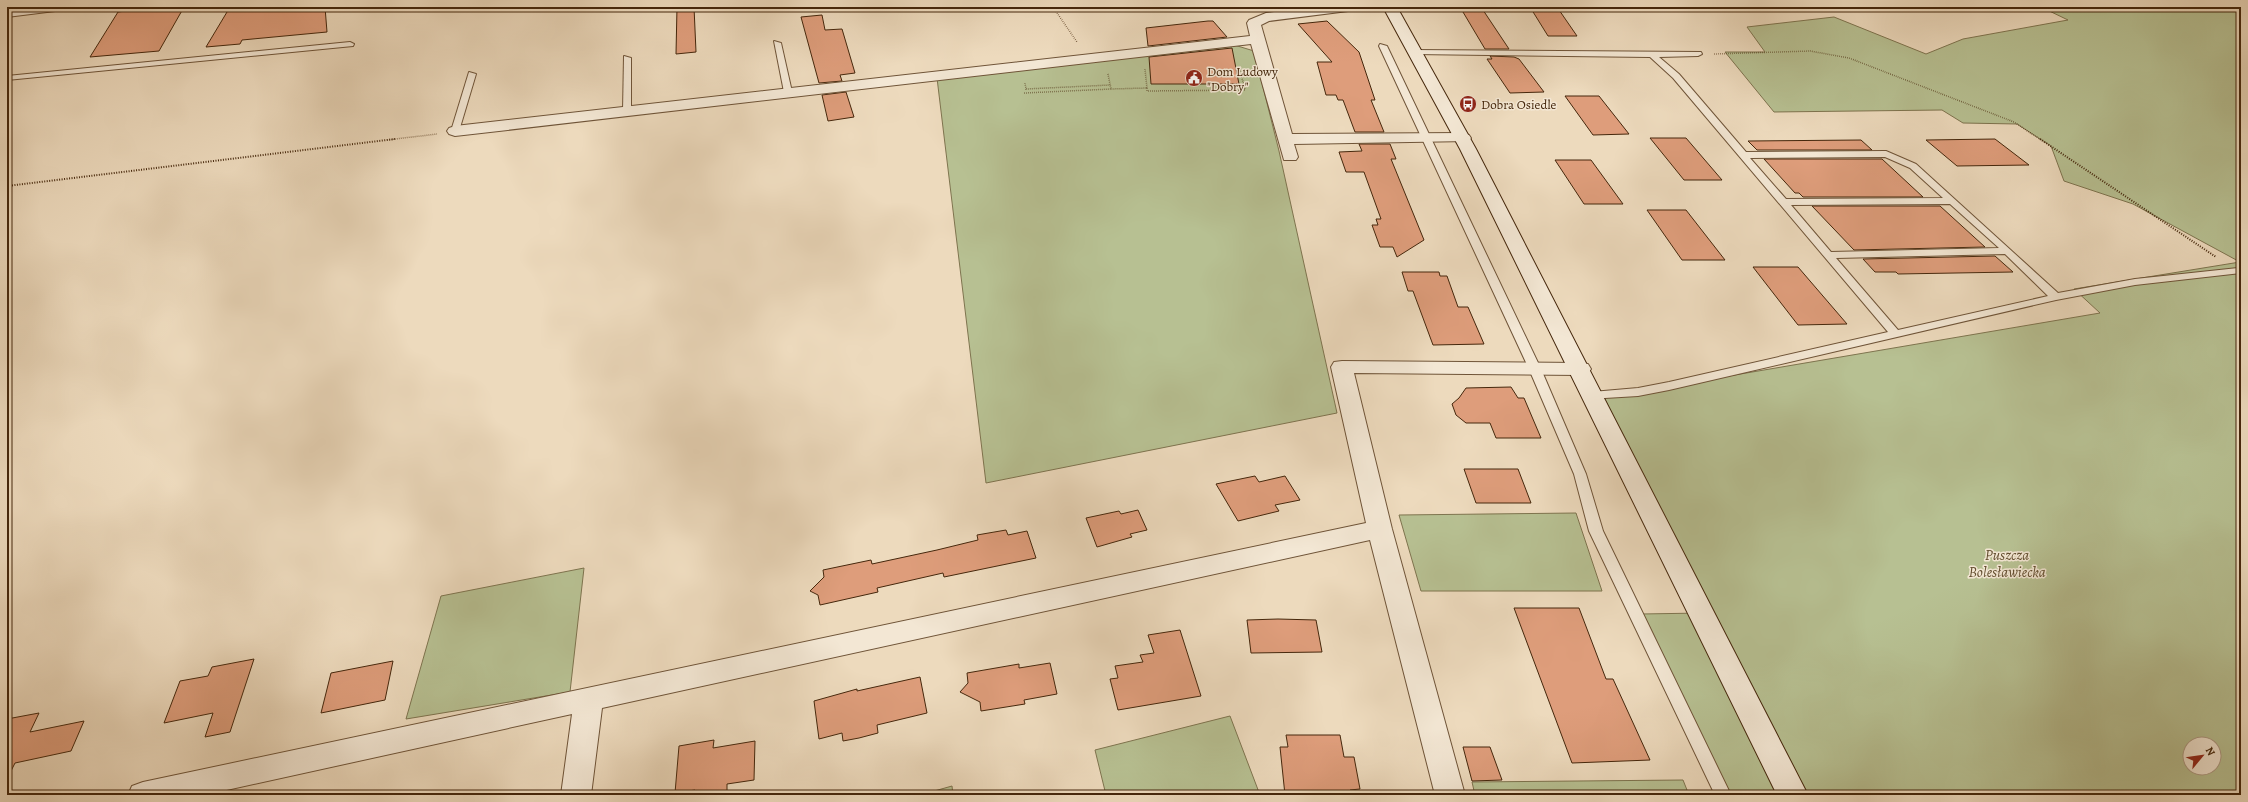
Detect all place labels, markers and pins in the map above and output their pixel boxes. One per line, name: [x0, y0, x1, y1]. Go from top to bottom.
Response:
place label: Dom Ludowy "Dobry": [1207, 63, 1278, 95]
public building icon: Dom Ludowy "Dobry": [1184, 68, 1204, 88]
bus stop icon: Dobra Osiedle: [1458, 94, 1478, 114]
place label: Dobra Osiedle: [1481, 96, 1557, 113]

